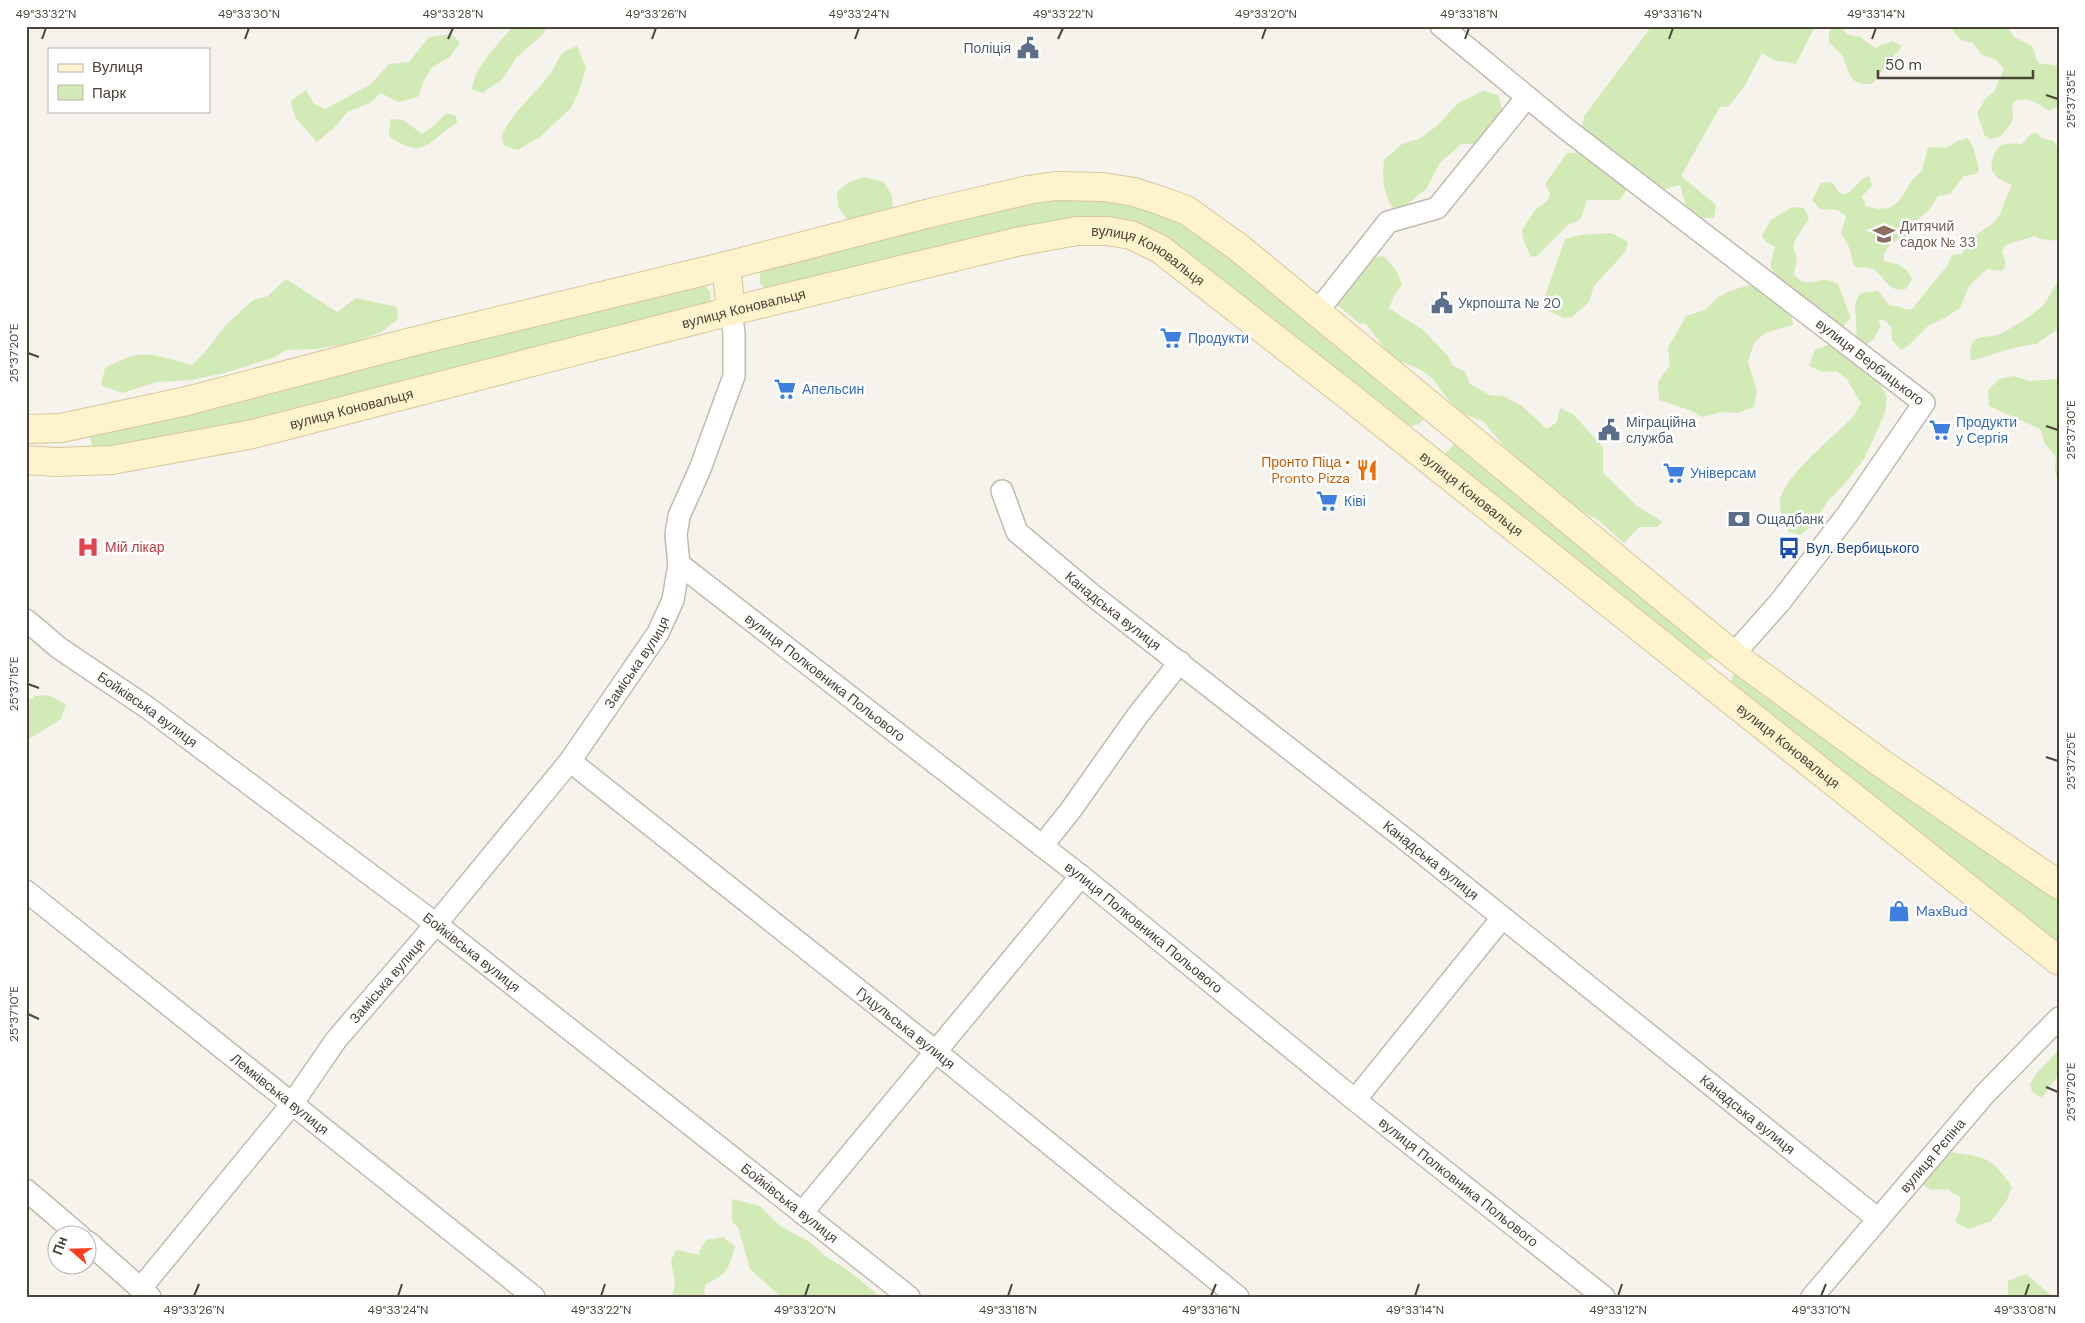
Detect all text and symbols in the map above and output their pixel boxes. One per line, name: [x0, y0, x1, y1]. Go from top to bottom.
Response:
text: 49°33'32"N: [16, 6, 76, 22]
text: 49°33'30"N: [218, 6, 280, 22]
text: 49°33'28"N: [423, 6, 483, 22]
text: 49°33'26"N: [625, 6, 687, 22]
text: 49°33'24"N: [829, 6, 889, 22]
text: 49°33'22"N: [1033, 6, 1093, 22]
text: 49°33'20"N: [1235, 6, 1297, 22]
text: 49°33'18"N: [1440, 6, 1498, 22]
text: 49°33'16"N: [1644, 6, 1702, 22]
text: 49°33'14"N: [1847, 6, 1905, 22]
public building icon: Поліція: [1015, 35, 1041, 61]
place label: Поліція: [963, 39, 1011, 57]
legend: [48, 48, 210, 112]
scale bar: [1878, 48, 2032, 80]
text: 50 m: [1885, 55, 1922, 75]
text: Вулиця: [92, 57, 143, 77]
text: 25°37'35"E: [2063, 70, 2079, 128]
text: Парк: [92, 83, 126, 103]
place label: Дитячий садок № 33: [1900, 217, 1976, 251]
school or university icon: Дитячий садок № 33: [1871, 221, 1897, 247]
street label: вулиця Коновальця: [1091, 222, 1209, 290]
street label: вулиця Коновальця: [680, 284, 807, 332]
public building icon: Укрпошта № 20: [1429, 290, 1455, 316]
place label: Укрпошта № 20: [1458, 294, 1561, 312]
street label: вулиця Вербицького: [1812, 314, 1928, 409]
text: 25°37'20"E: [6, 323, 22, 383]
supermarket icon: Продукти: [1158, 325, 1184, 351]
place label: Продукти: [1188, 329, 1249, 347]
supermarket icon: Апельсин: [772, 376, 798, 402]
place label: Апельсин: [802, 380, 864, 398]
street label: вулиця Коновальця: [288, 384, 415, 433]
text: 25°37'30"E: [2063, 400, 2079, 460]
place label: Міграційна служба: [1626, 413, 1696, 447]
place label: Продукти у Сергія: [1956, 413, 2017, 447]
public building icon: Міграційна служба: [1596, 417, 1622, 443]
supermarket icon: Продукти у Сергія: [1927, 417, 1953, 443]
street label: вулиця Коновальця: [1416, 447, 1527, 540]
place label: Пронто Піца • Pronto Pizza: [1261, 453, 1350, 487]
restaurant icon: Пронто Піца • Pronto Pizza: [1354, 457, 1380, 483]
supermarket icon: Універсам: [1661, 460, 1687, 486]
place label: Універсам: [1690, 464, 1756, 482]
supermarket icon: Ківі: [1314, 488, 1340, 514]
place label: Ківі: [1344, 492, 1366, 510]
bank icon: Ощадбанк: [1726, 506, 1752, 532]
place label: Ощадбанк: [1756, 510, 1825, 528]
hospital icon: Мій лікар: [75, 534, 101, 560]
bus stop icon: Вул. Вербицького: [1776, 535, 1802, 561]
place label: Мій лікар: [105, 538, 165, 556]
place label: Вул. Вербицького: [1806, 539, 1919, 557]
street label: Канадська вулиця: [1062, 567, 1165, 654]
street label: вулиця Полковника Польового: [741, 609, 909, 746]
street label: Заміська вулиця: [600, 614, 673, 712]
text: 25°37'15"E: [6, 656, 22, 712]
street label: Бойківська вулиця: [94, 667, 201, 751]
street label: вулиця Коновальця: [1733, 699, 1844, 792]
text: 25°37'25"E: [2063, 732, 2079, 790]
street label: Канадська вулиця: [1380, 816, 1483, 904]
street label: вулиця Полковника Польового: [1061, 858, 1226, 997]
shop icon: MaxBud: [1886, 898, 1912, 924]
place label: MaxBud: [1916, 902, 1968, 920]
street label: Бойківська вулиця: [419, 908, 524, 996]
street label: Заміська вулиця: [345, 934, 429, 1027]
street label: Гуцульська вулиця: [853, 983, 959, 1073]
text: 25°37'10"E: [6, 986, 22, 1042]
street label: Лемківська вулиця: [227, 1049, 333, 1139]
text: 25°37'20"E: [2063, 1062, 2079, 1122]
street label: Канадська вулиця: [1696, 1070, 1799, 1158]
street label: вулиця Полковника Польового: [1375, 1113, 1542, 1251]
street label: вулиця Рєпіна: [1896, 1114, 1969, 1196]
street label: Бойківська вулиця: [737, 1159, 842, 1247]
north arrow: [48, 1226, 98, 1276]
text: Пн: [48, 1234, 71, 1257]
text: 49°33'26"N: [163, 1302, 225, 1318]
text: 49°33'24"N: [368, 1302, 428, 1318]
text: 49°33'22"N: [571, 1302, 631, 1318]
text: 49°33'20"N: [774, 1302, 836, 1318]
text: 49°33'18"N: [979, 1302, 1037, 1318]
text: 49°33'16"N: [1182, 1302, 1240, 1318]
text: 49°33'14"N: [1386, 1302, 1444, 1318]
text: 49°33'12"N: [1589, 1302, 1647, 1318]
text: 49°33'10"N: [1792, 1302, 1850, 1318]
text: 49°33'08"N: [1994, 1302, 2056, 1318]

